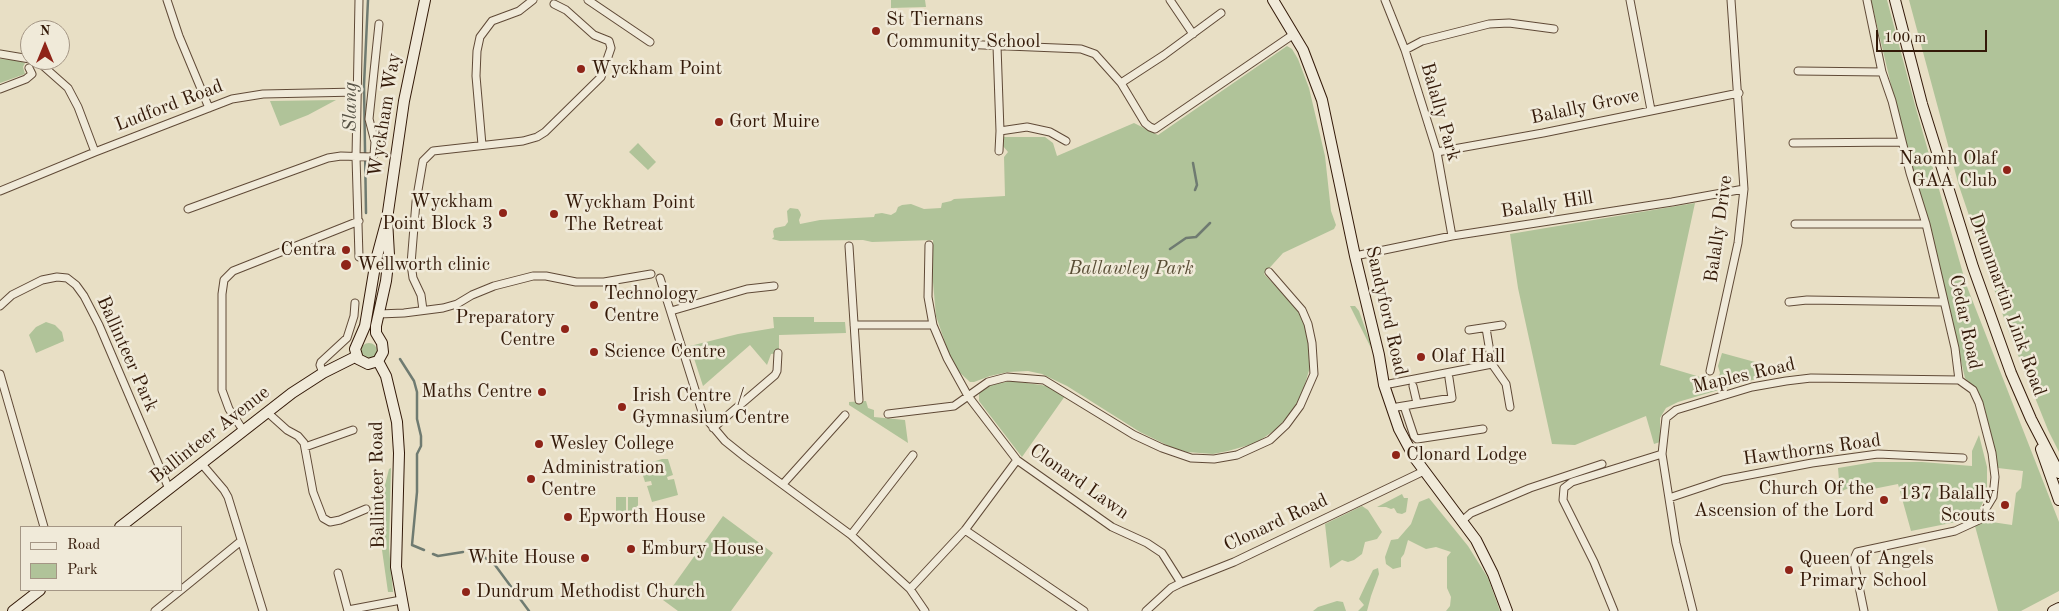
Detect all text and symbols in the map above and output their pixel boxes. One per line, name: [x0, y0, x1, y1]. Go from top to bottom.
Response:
place label: St Tiernans Community School: [886, 9, 1040, 53]
north arrow: [20, 20, 70, 70]
scale bar: [1879, 20, 1990, 52]
text: N: [40, 24, 50, 38]
marker: St Tiernans Community School: [870, 25, 882, 37]
text: 100 m: [1884, 31, 1926, 46]
street label: Wyckham Way: [364, 51, 406, 179]
place label: Wyckham Point: [591, 58, 722, 80]
street label: Balally Park: [1415, 60, 1465, 164]
marker: Wyckham Point: [575, 63, 587, 75]
street label: Ludford Road: [112, 75, 226, 137]
water label: Slang: [339, 82, 363, 132]
street label: Balally Grove: [1529, 84, 1641, 130]
place label: Gort Muire: [729, 111, 820, 133]
marker: Gort Muire: [713, 116, 725, 128]
place label: Naomh Olaf GAA Club: [1899, 148, 1997, 192]
marker: Naomh Olaf GAA Club: [2001, 164, 2013, 176]
street label: Balally Drive: [1700, 174, 1738, 284]
street label: Balally Hill: [1499, 186, 1595, 224]
place label: Wyckham Point Block 3: [382, 191, 493, 235]
place label: Wyckham Point The Retreat: [564, 192, 695, 236]
marker: Wyckham Point Block 3: [497, 207, 509, 219]
marker: Wyckham Point The Retreat: [548, 208, 560, 220]
street label: Drummartin Link Road: [1963, 210, 2051, 400]
place label: Centra: [280, 239, 336, 261]
marker: Centra: [340, 244, 352, 256]
street label: Sandyford Road: [1360, 244, 1412, 378]
place label: Wellworth clinic: [357, 254, 490, 276]
marker: Wellworth clinic: [339, 258, 353, 272]
park label: Ballawley Park: [1068, 258, 1194, 280]
street label: Cedar Road: [1944, 273, 1986, 371]
place label: Technology Centre: [604, 283, 698, 327]
street label: Ballinteer Park: [91, 292, 163, 416]
marker: Technology Centre: [588, 299, 600, 311]
place label: Preparatory Centre: [455, 307, 555, 351]
marker: Preparatory Centre: [559, 323, 571, 335]
place label: Science Centre: [604, 341, 725, 363]
marker: Science Centre: [588, 346, 600, 358]
place label: Olaf Hall: [1431, 346, 1505, 368]
marker: Olaf Hall: [1415, 351, 1427, 363]
street label: Maples Road: [1690, 353, 1798, 399]
street label: Ballinteer Avenue: [146, 381, 274, 489]
place label: Maths Centre: [421, 381, 532, 403]
place label: Irish Centre / Gymnasium Centre: [632, 385, 789, 429]
marker: Maths Centre: [536, 386, 548, 398]
marker: Irish Centre / Gymnasium Centre: [616, 401, 628, 413]
street label: Ballinteer Road: [365, 421, 391, 549]
street label: Hawthorns Road: [1742, 429, 1882, 471]
place label: Wesley College: [549, 433, 674, 455]
marker: Wesley College: [533, 438, 545, 450]
street label: Clonard Lawn: [1025, 439, 1133, 525]
place label: Clonard Lodge: [1406, 444, 1527, 466]
marker: Clonard Lodge: [1390, 449, 1402, 461]
place label: Administration Centre: [541, 457, 665, 501]
marker: Administration Centre: [525, 473, 537, 485]
place label: Church Of the Ascension of the Lord: [1694, 478, 1874, 522]
place label: 137 Balally Scouts: [1899, 483, 1995, 527]
street label: Clonard Road: [1220, 489, 1332, 557]
marker: Church Of the Ascension of the Lord: [1878, 494, 1890, 506]
marker: 137 Balally Scouts: [1999, 499, 2011, 511]
place label: Epworth House: [578, 506, 706, 528]
marker: Epworth House: [562, 511, 574, 523]
legend: [20, 526, 182, 591]
text: Road: [67, 538, 100, 553]
place label: Embury House: [641, 538, 764, 560]
marker: Embury House: [625, 543, 637, 555]
place label: White House: [467, 547, 575, 569]
place label: Queen of Angels Primary School: [1799, 548, 1934, 592]
marker: White House: [579, 552, 591, 564]
text: Park: [67, 563, 98, 578]
marker: Queen of Angels Primary School: [1783, 564, 1795, 576]
place label: Dundrum Methodist Church: [476, 581, 705, 603]
marker: Dundrum Methodist Church: [460, 586, 472, 598]

